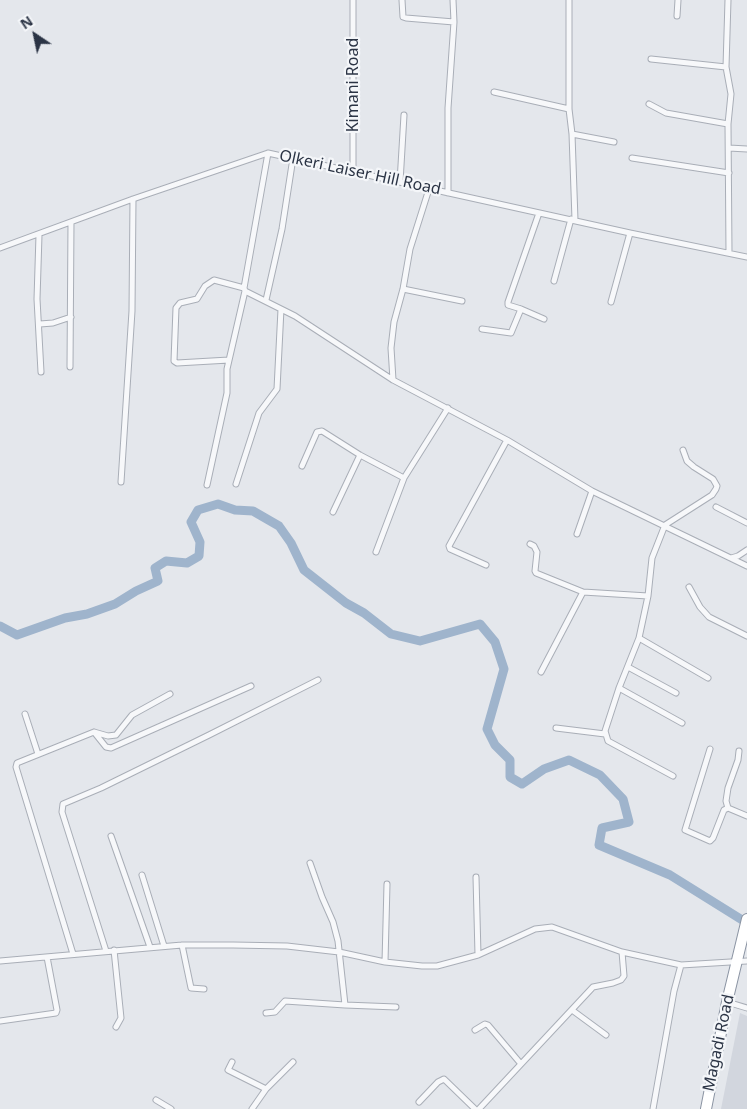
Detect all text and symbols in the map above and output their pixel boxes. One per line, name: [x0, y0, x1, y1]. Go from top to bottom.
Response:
north arrow: [10, 10, 60, 60]
text: N: [16, 11, 36, 33]
street label: Kimani Road: [343, 38, 363, 132]
street label: Olkeri Laiser Hill Road: [277, 146, 443, 200]
street label: Magadi Road: [699, 993, 739, 1093]

